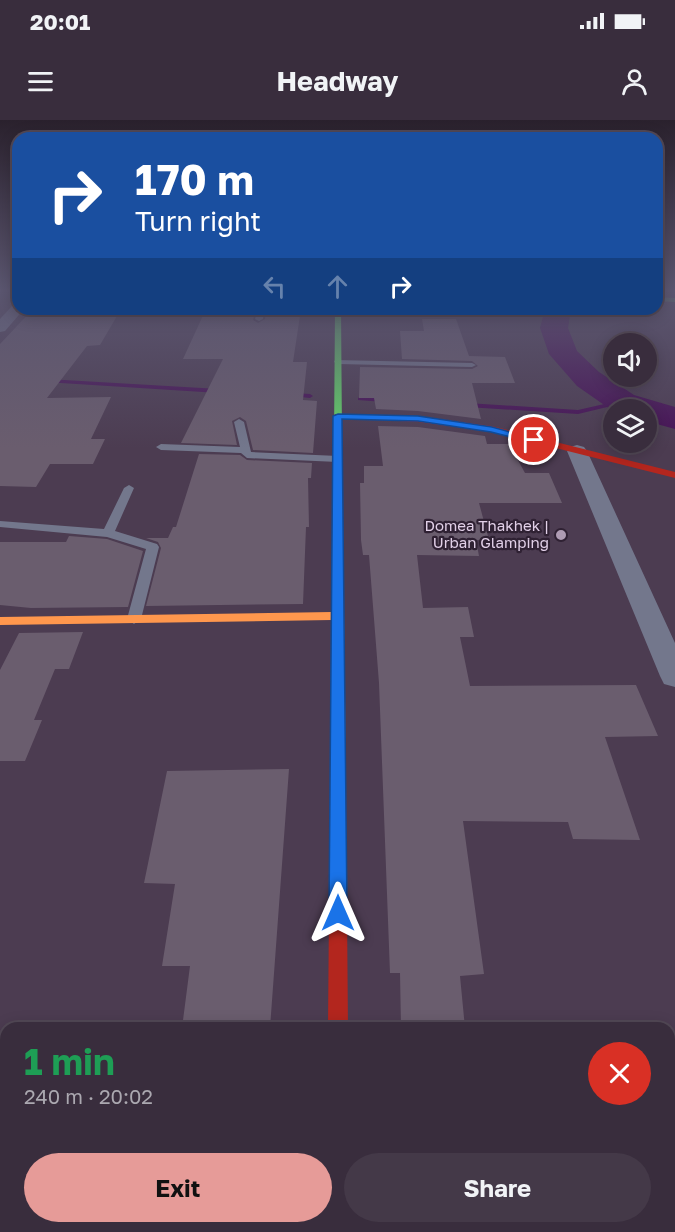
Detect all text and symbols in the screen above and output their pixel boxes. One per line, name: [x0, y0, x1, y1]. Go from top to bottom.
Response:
text: 20:01: [30, 8, 90, 35]
icon: menu: [24, 65, 57, 98]
text: Headway: [277, 65, 398, 97]
icon: person: [618, 65, 651, 98]
text: 170 m: [135, 154, 254, 204]
icon: right: [36, 156, 114, 234]
text: Turn right: [135, 205, 261, 237]
icon: left: [258, 270, 291, 303]
icon: ahead: [321, 270, 354, 303]
icon: right: [384, 270, 417, 303]
map controls: [603, 333, 657, 453]
button: sound: [603, 333, 657, 387]
button: layers: [603, 399, 657, 453]
pin: [508, 414, 559, 465]
icon: arrive: [517, 423, 550, 456]
place label: Domea Thakhek | Urban Glamping: [425, 516, 549, 551]
marker: Domea Thakhek | Urban Glamping: [554, 528, 568, 542]
position arrow: [306, 881, 370, 945]
text: 1 min: [24, 1040, 115, 1083]
button: close: [588, 1042, 651, 1105]
text: 240 m · 20:02: [24, 1084, 153, 1108]
button: Exit: [24, 1153, 332, 1222]
button: Share: [344, 1153, 651, 1222]

